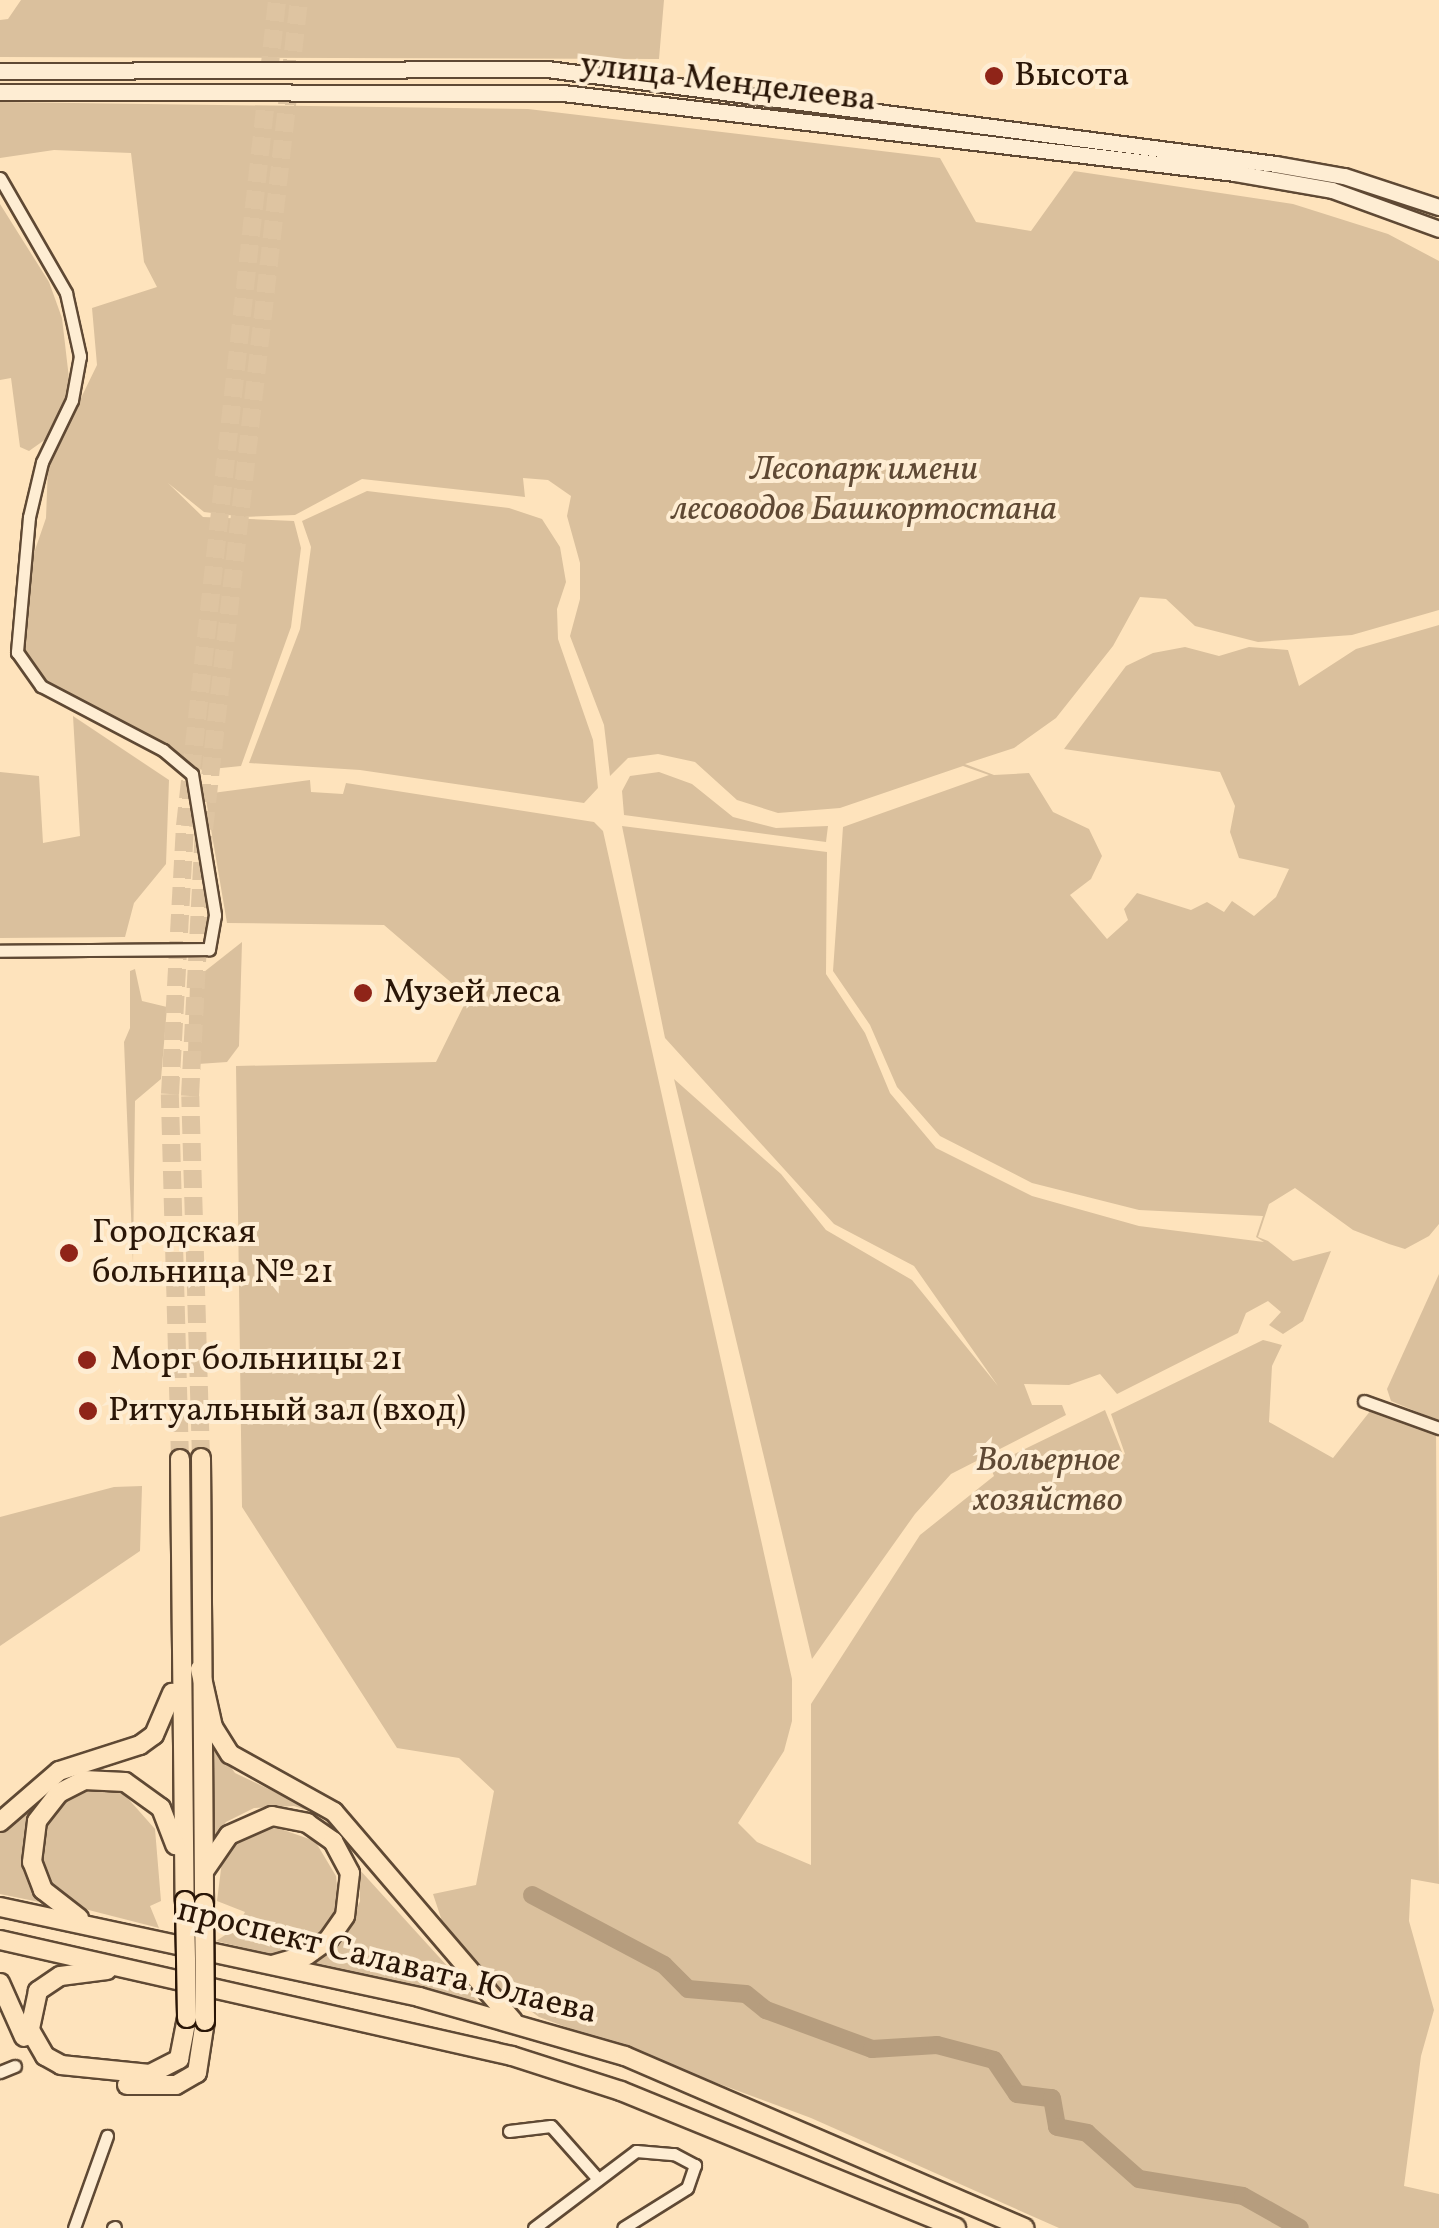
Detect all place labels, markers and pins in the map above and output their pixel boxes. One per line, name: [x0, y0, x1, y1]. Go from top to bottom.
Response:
place label: Высота: [1014, 55, 1130, 97]
marker: Высота: [983, 65, 1005, 87]
place label: Музей леса: [383, 972, 562, 1014]
marker: Музей леса: [352, 982, 374, 1004]
place label: Городская больница № 21: [92, 1212, 334, 1294]
marker: Городская больница № 21: [56, 1240, 82, 1266]
place label: Морг больницы 21: [110, 1339, 404, 1381]
marker: Морг больницы 21: [74, 1347, 100, 1373]
place label: Ритуальный зал (вход): [108, 1390, 466, 1432]
marker: Ритуальный зал (вход): [77, 1400, 99, 1422]

